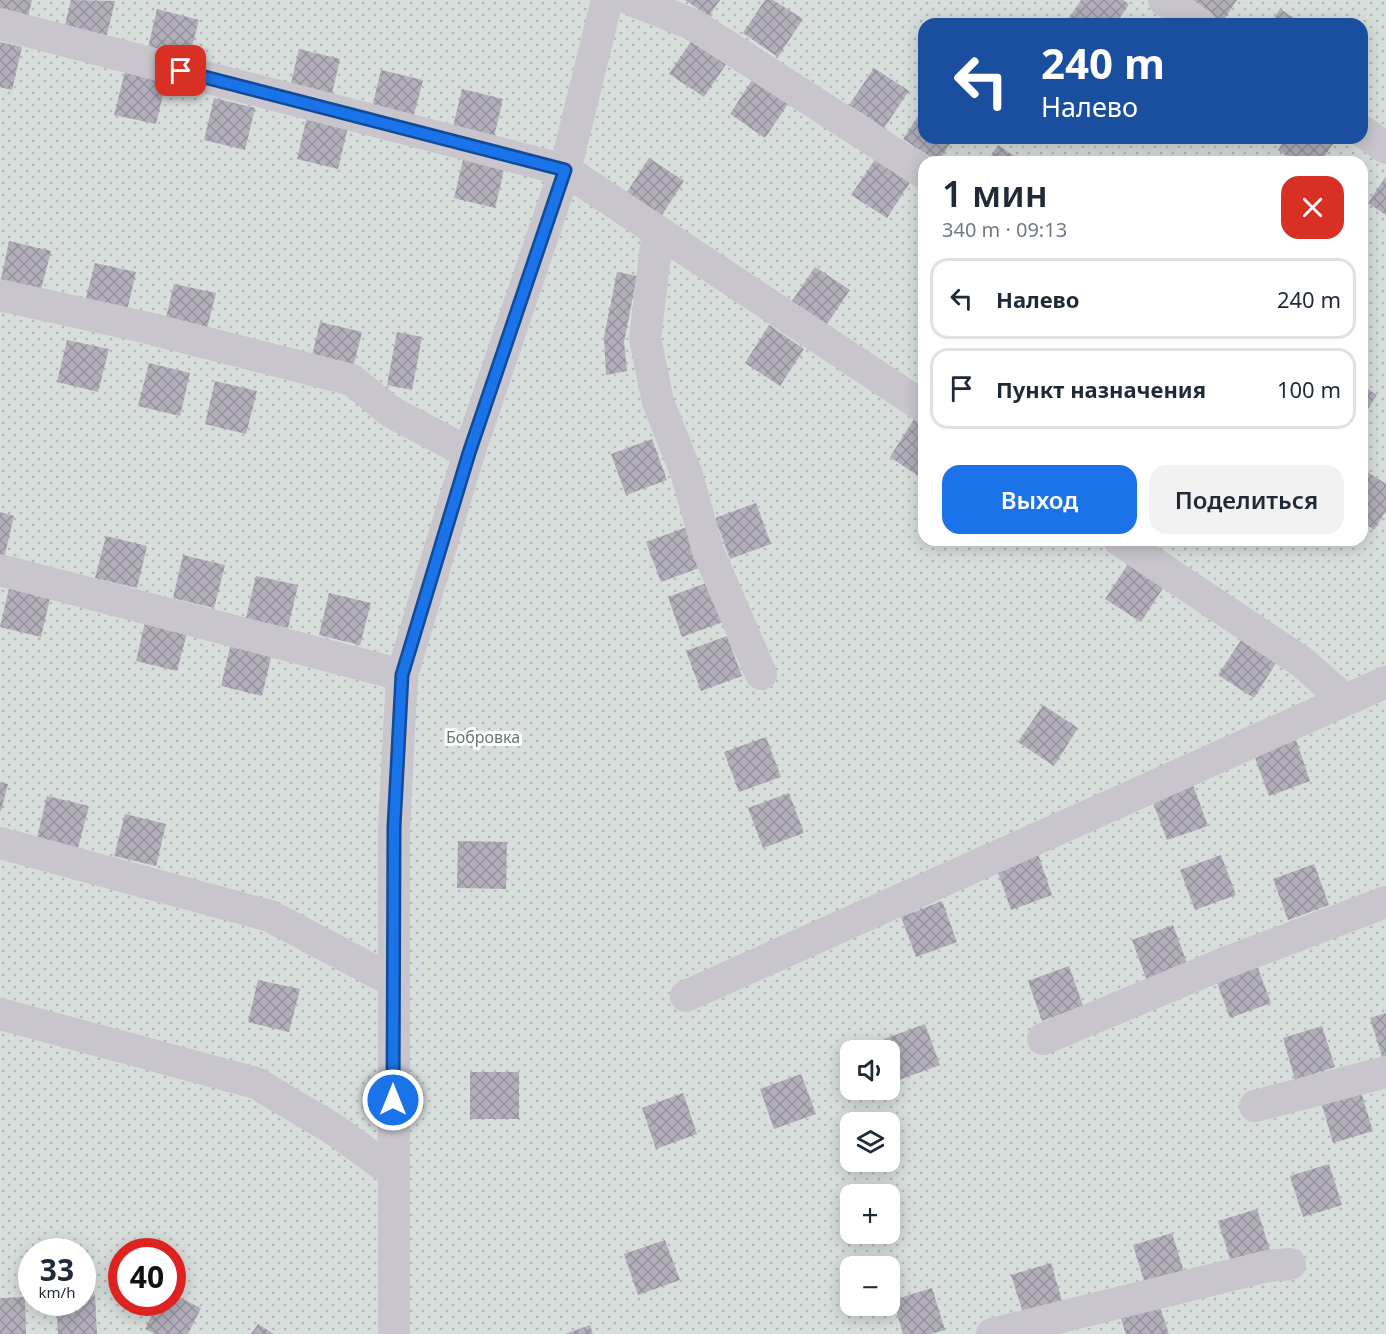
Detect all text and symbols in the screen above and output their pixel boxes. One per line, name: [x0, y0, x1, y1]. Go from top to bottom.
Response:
text: 240 m: [1041, 34, 1165, 91]
icon: left: [942, 42, 1020, 120]
pin: [155, 45, 206, 96]
icon: arrive: [164, 54, 197, 87]
text: Налево: [1041, 88, 1138, 125]
text: 1 мин: [942, 169, 1048, 218]
button: close: [1281, 176, 1344, 239]
text: 340 m · 09:13: [942, 216, 1067, 243]
icon: left: [945, 282, 978, 315]
text: Налево: [996, 284, 1079, 314]
text: 240 m: [1277, 284, 1341, 314]
icon: arrive: [945, 372, 978, 405]
text: Пункт назначения: [996, 374, 1206, 404]
text: 100 m: [1277, 374, 1341, 404]
button: Выход: [942, 465, 1137, 534]
button: Поделиться: [1149, 465, 1344, 534]
park label: Бобровка: [446, 726, 520, 748]
map controls: [840, 1040, 900, 1316]
button: sound: [840, 1040, 900, 1100]
position arrow: [361, 1068, 425, 1132]
button: layers: [840, 1112, 900, 1172]
button: +: [840, 1184, 900, 1244]
speed limit sign: 40: [108, 1238, 186, 1316]
text: 33: [40, 1249, 74, 1290]
button: −: [840, 1256, 900, 1316]
text: km/h: [39, 1282, 75, 1302]

